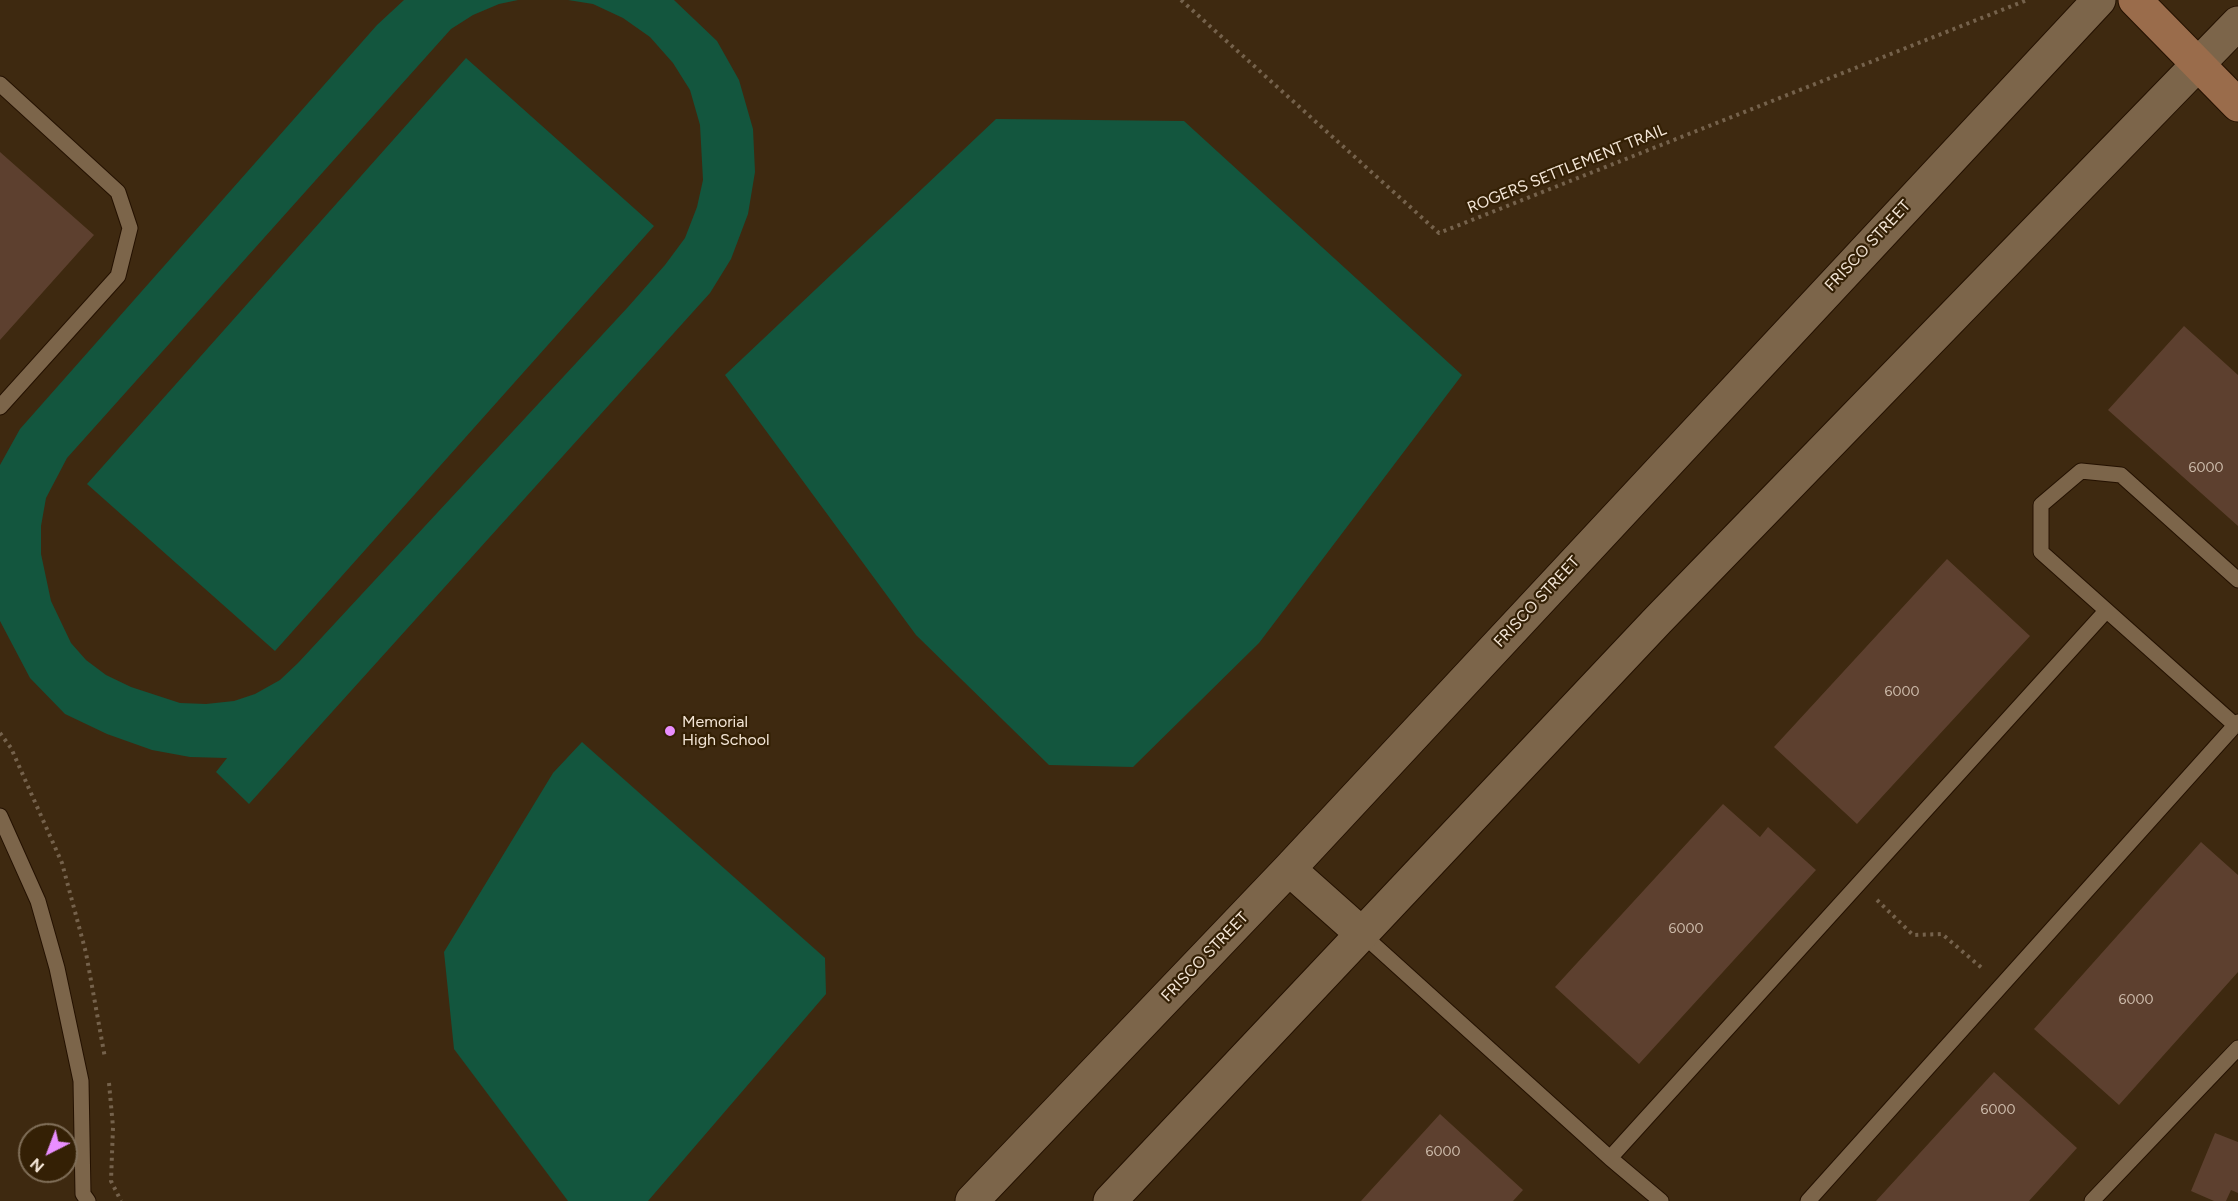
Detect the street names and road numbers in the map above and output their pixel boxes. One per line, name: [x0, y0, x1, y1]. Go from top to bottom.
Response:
street label: ROGERS SETTLEMENT TRAIL: [1465, 120, 1669, 218]
street label: FRISCO STREET: [1821, 197, 1915, 295]
street label: FRISCO STREET: [1490, 553, 1584, 651]
street label: FRISCO STREET: [1157, 908, 1253, 1006]

